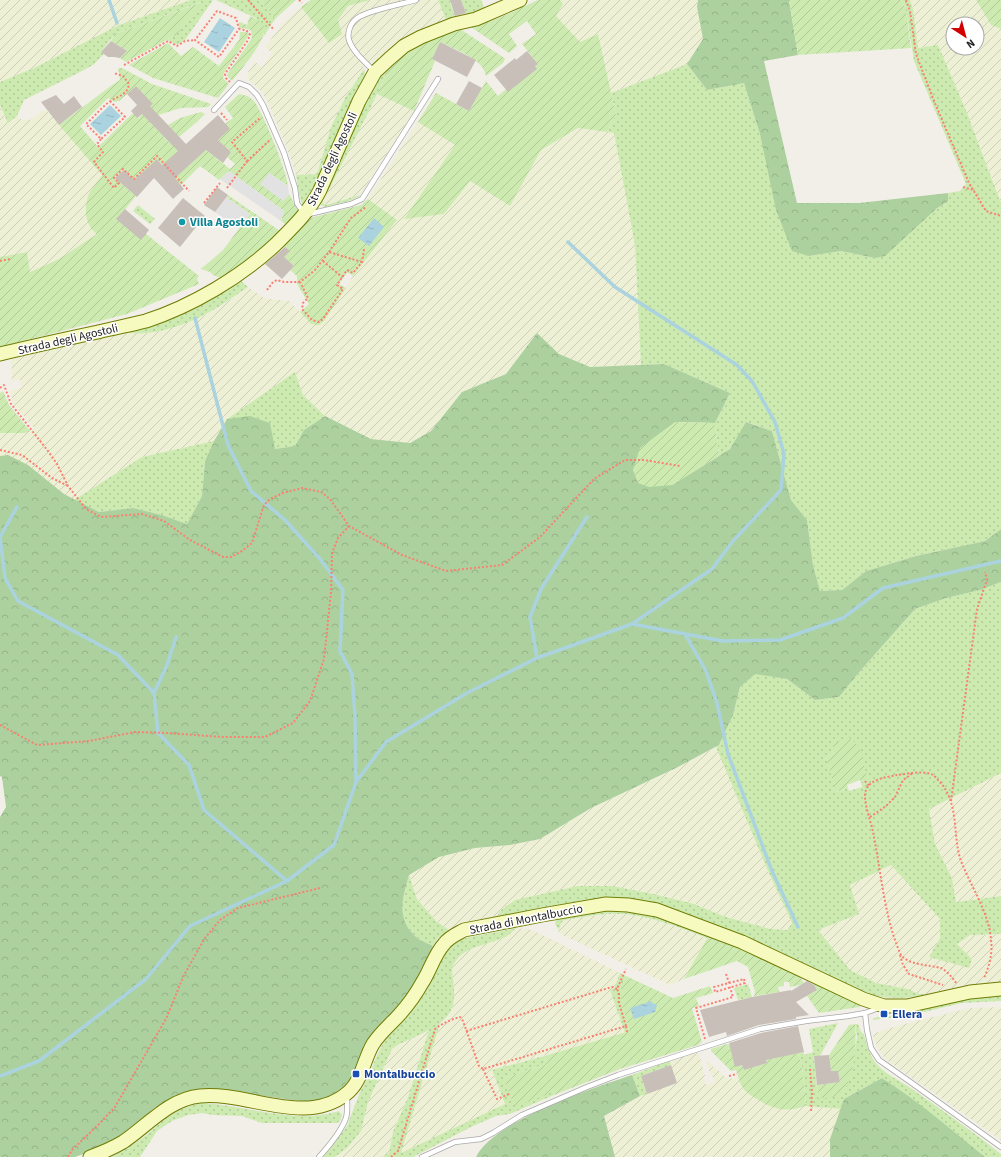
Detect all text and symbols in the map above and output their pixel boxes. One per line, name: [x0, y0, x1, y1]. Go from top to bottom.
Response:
north arrow: [945, 16, 985, 56]
text: N: [963, 35, 978, 52]
street label: Strada degli Agostoli: [303, 109, 362, 209]
place label: Villa Agostoli: [189, 214, 258, 231]
marker: Villa Agostoli: [177, 217, 187, 227]
street label: Strada degli Agostoli: [16, 320, 120, 359]
street label: Strada di Montalbuccio: [468, 900, 584, 939]
place label: Ellera: [892, 1006, 922, 1023]
marker: Ellera: [879, 1009, 889, 1019]
place label: Montalbuccio: [364, 1066, 436, 1083]
marker: Montalbuccio: [351, 1069, 361, 1079]

